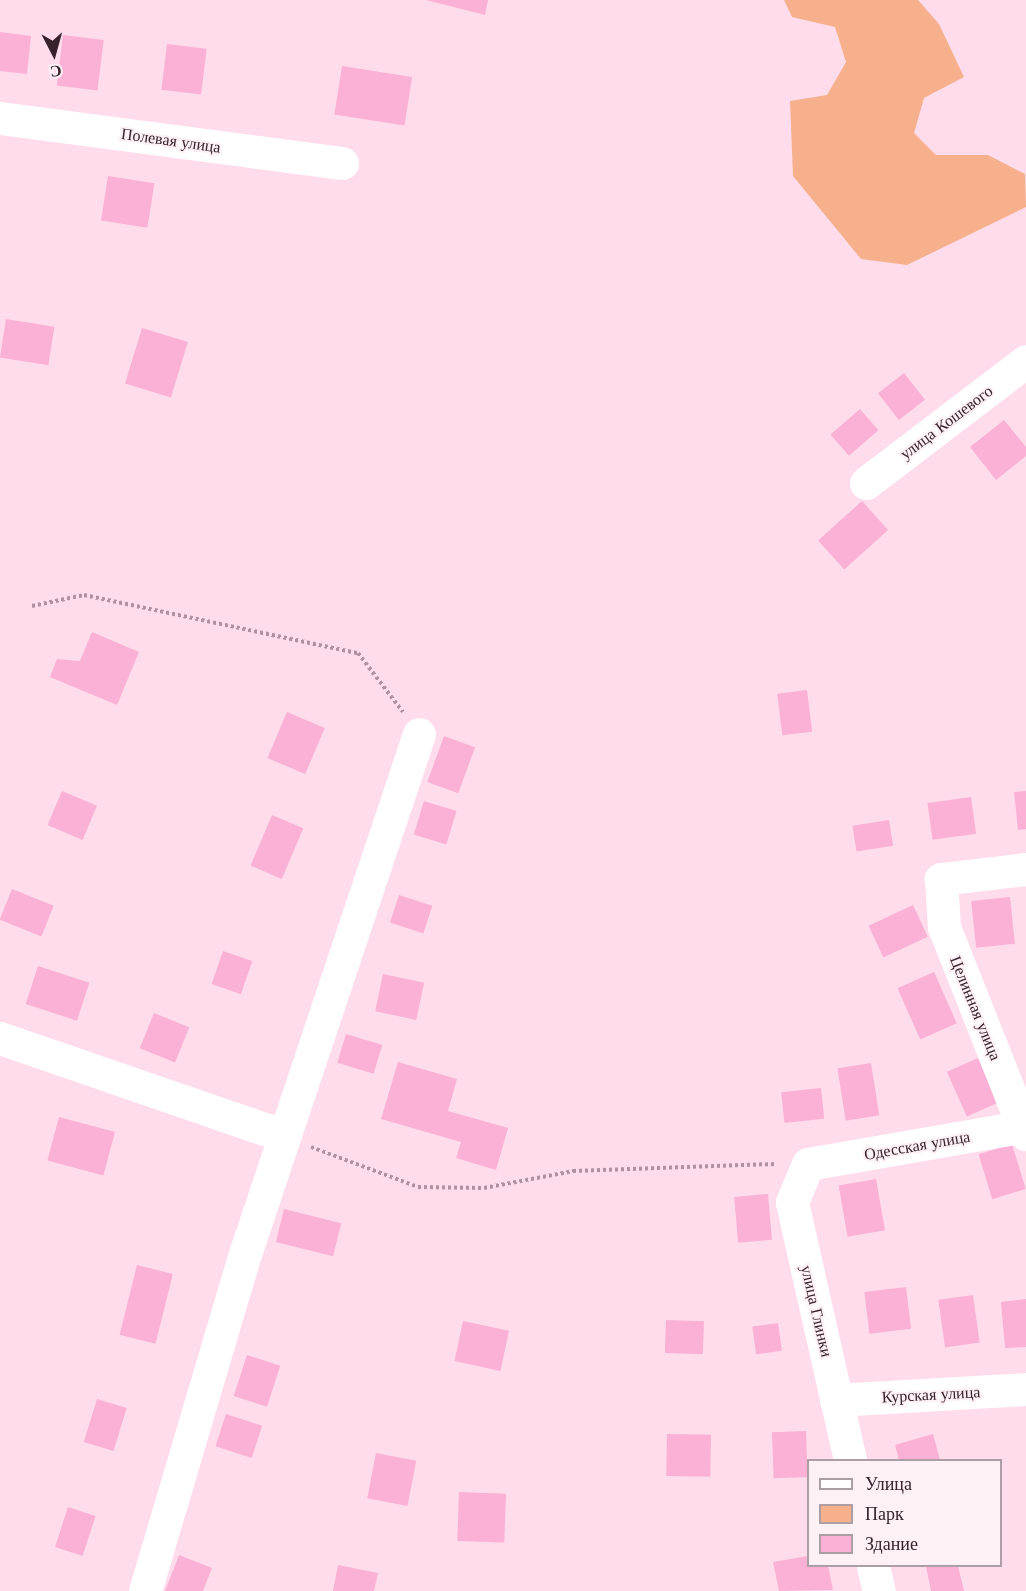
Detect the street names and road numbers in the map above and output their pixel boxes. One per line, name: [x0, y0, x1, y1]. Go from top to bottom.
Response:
street label: Полевая улица: [120, 124, 222, 156]
street label: улица Кошевого: [896, 381, 996, 463]
street label: Целинная улица: [946, 953, 1006, 1063]
street label: Одесская улица: [863, 1126, 971, 1164]
street label: улица Глинки: [797, 1263, 837, 1359]
street label: Курская улица: [881, 1382, 981, 1406]

